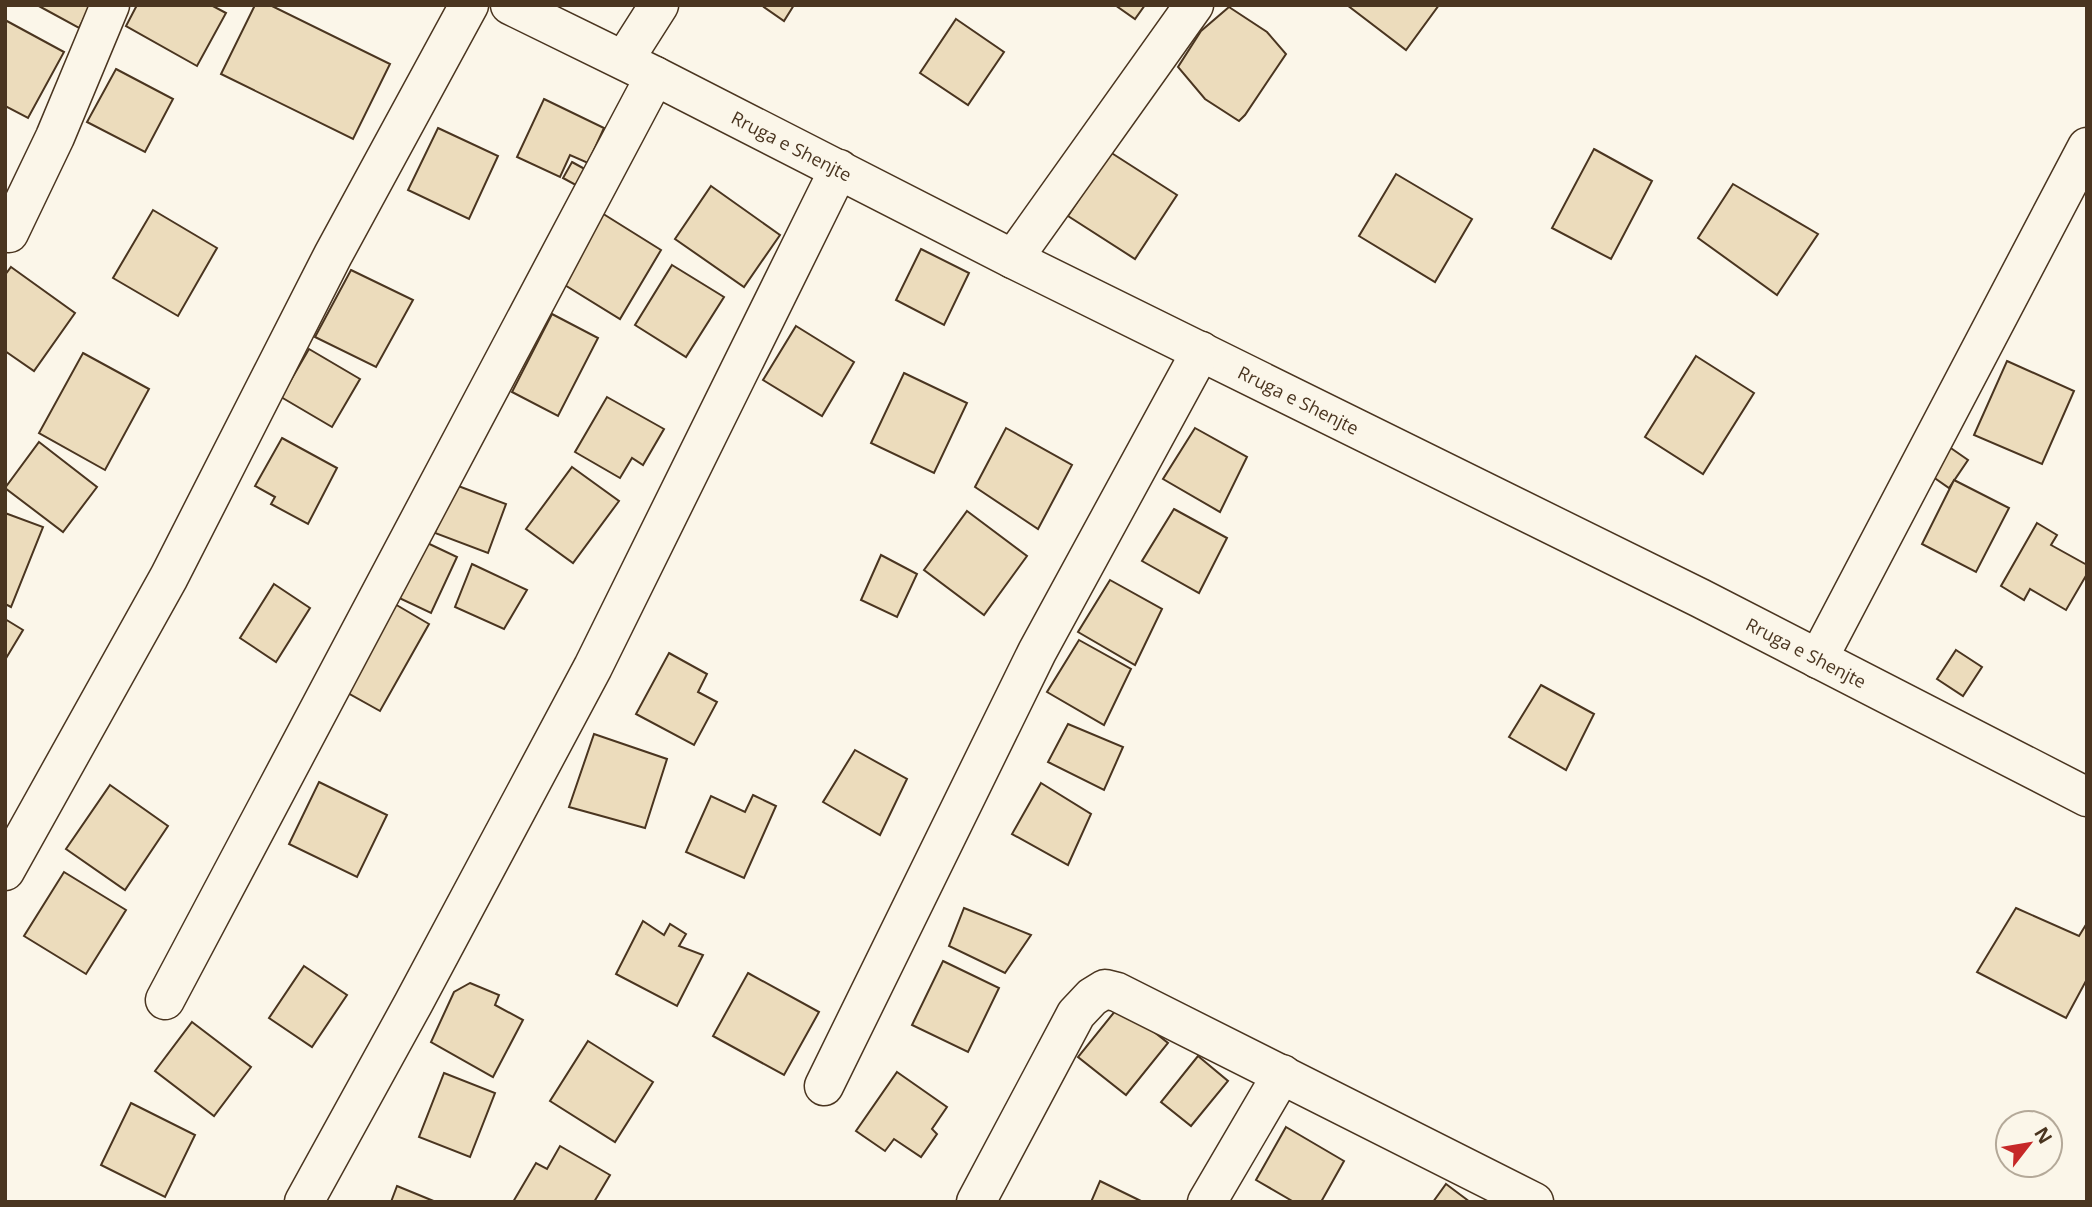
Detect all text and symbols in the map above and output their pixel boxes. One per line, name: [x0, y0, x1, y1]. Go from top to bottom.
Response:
street label: Rruga e Shenjte: [728, 105, 856, 187]
street label: Rruga e Shenjte: [1234, 360, 1363, 440]
street label: Rruga e Shenjte: [1742, 612, 1870, 693]
north arrow: [1994, 1109, 2064, 1179]
text: N: [2028, 1122, 2059, 1149]

